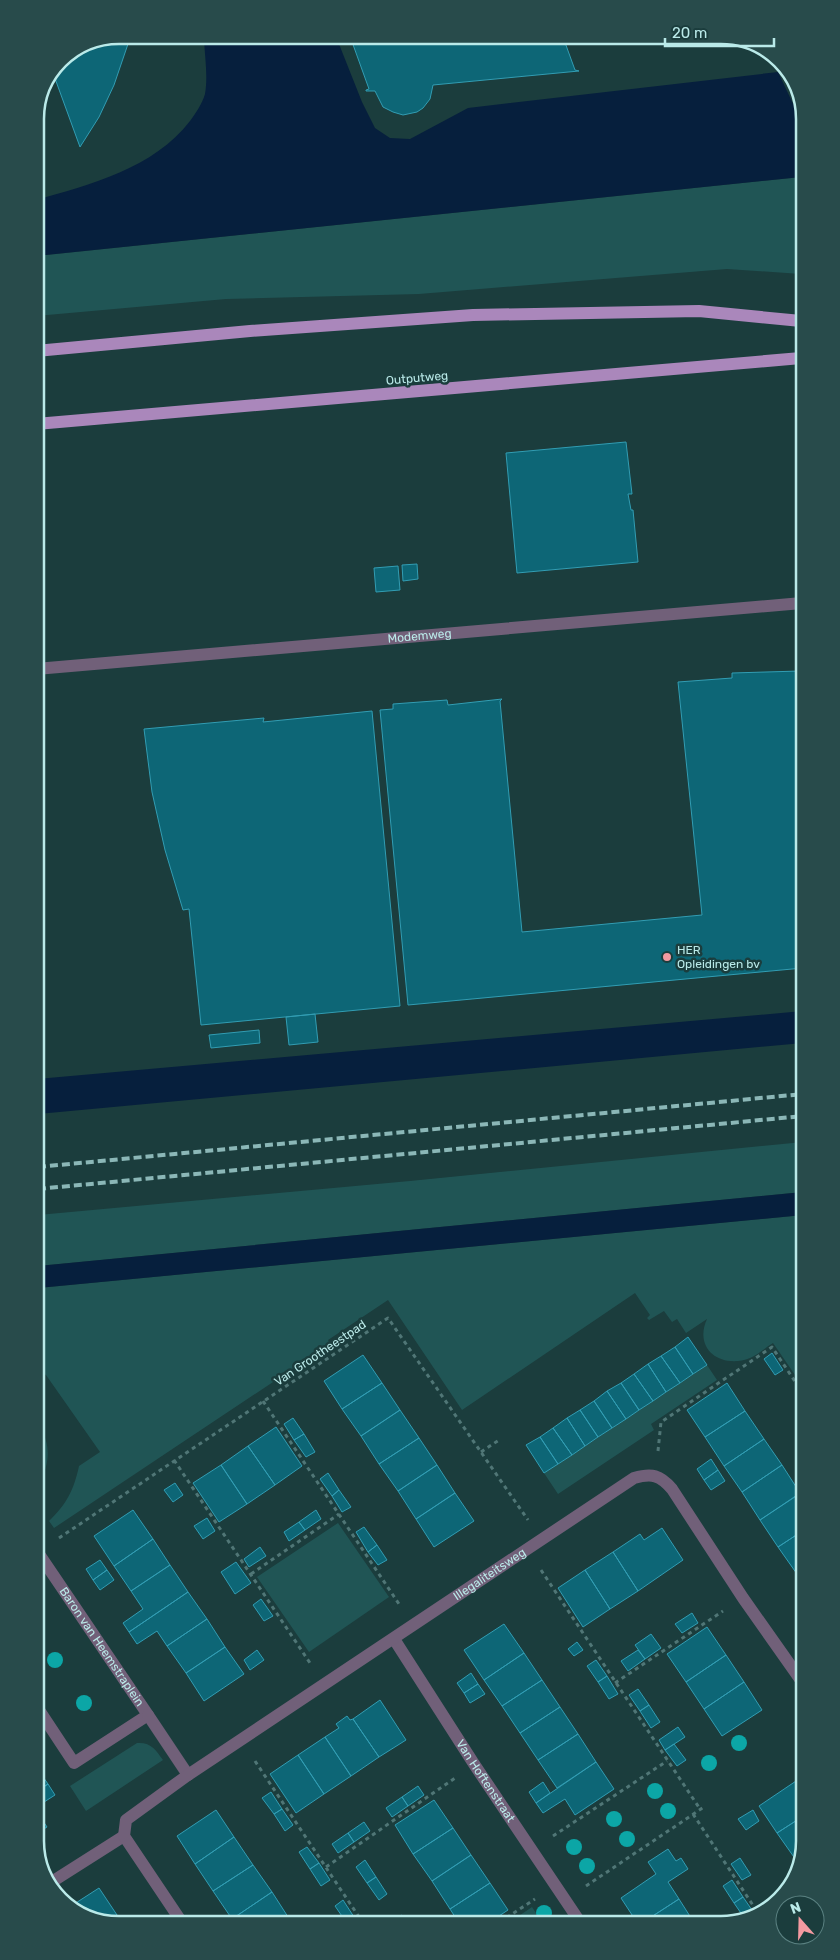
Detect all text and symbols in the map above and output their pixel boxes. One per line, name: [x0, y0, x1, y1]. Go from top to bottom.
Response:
scale bar: [665, 15, 774, 47]
text: 20 m: [672, 24, 707, 42]
street label: Outputweg: [385, 368, 449, 388]
street label: Modemweg: [387, 626, 452, 646]
place label: HER Opleidingen bv: [677, 943, 760, 971]
marker: HER Opleidingen bv: [661, 951, 673, 963]
street label: Van Grootheestpad: [272, 1317, 368, 1389]
street label: Illegaliteitsweg: [451, 1545, 528, 1603]
street label: Baron van Heemstraplein: [57, 1585, 147, 1709]
street label: Van Hoftenstraat: [453, 1737, 518, 1825]
north arrow: [775, 1895, 825, 1945]
text: N: [788, 1899, 803, 1918]

